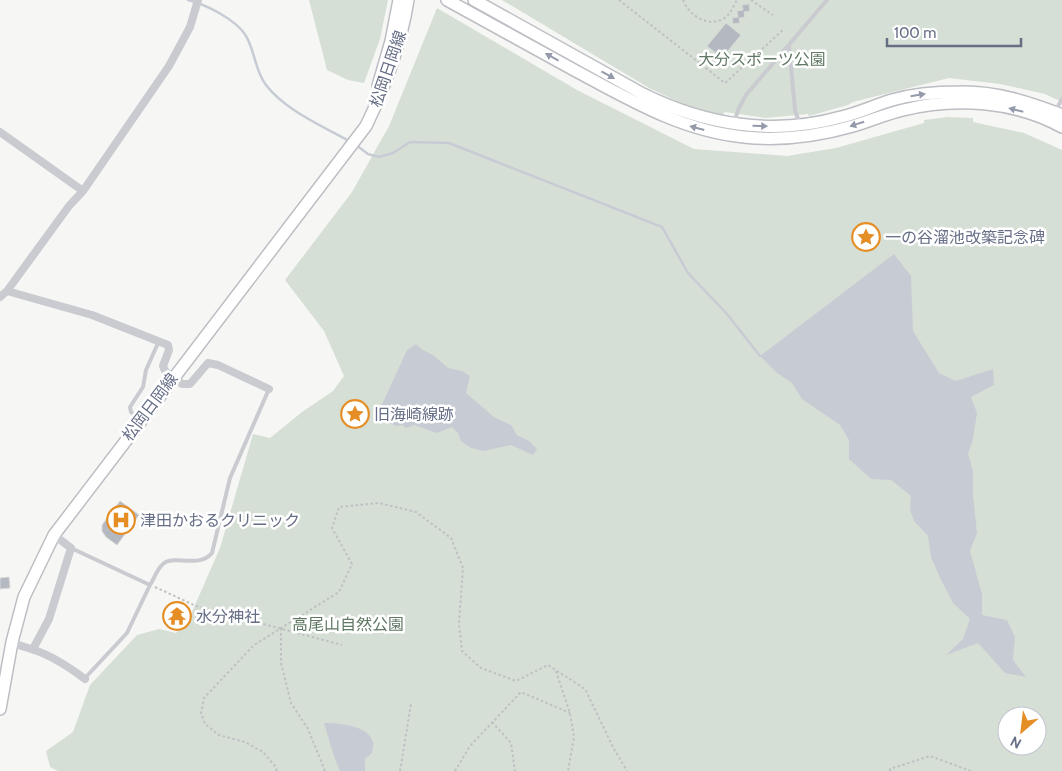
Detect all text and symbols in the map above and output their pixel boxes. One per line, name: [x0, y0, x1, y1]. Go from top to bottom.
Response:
scale bar: [887, 15, 1021, 47]
text: 100 m: [894, 24, 936, 42]
street label: 松岡日岡線: [366, 28, 410, 110]
park label: 大分スポーツ公園: [698, 50, 826, 69]
one-way arrow: [544, 53, 559, 61]
one-way arrow: [600, 71, 615, 79]
one-way arrow: [911, 91, 927, 99]
one-way arrow: [1009, 106, 1024, 114]
one-way arrow: [850, 121, 865, 128]
one-way arrow: [752, 123, 768, 131]
one-way arrow: [690, 124, 705, 132]
place icon: 一の谷溜池改築記念碑: [851, 222, 881, 252]
place label: 一の谷溜池改築記念碑: [885, 228, 1045, 247]
street label: 松岡日岡線: [118, 369, 182, 445]
place icon: 旧海崎線跡: [340, 399, 370, 429]
place label: 旧海崎線跡: [374, 405, 454, 424]
hospital icon: 津田かおるクリニック: [106, 505, 136, 535]
place label: 津田かおるクリニック: [140, 511, 300, 530]
temple icon: 水分神社: [162, 601, 192, 631]
place label: 水分神社: [196, 607, 260, 626]
park label: 高尾山自然公園: [292, 615, 404, 634]
north arrow: [997, 706, 1047, 756]
text: N: [1007, 732, 1024, 753]

